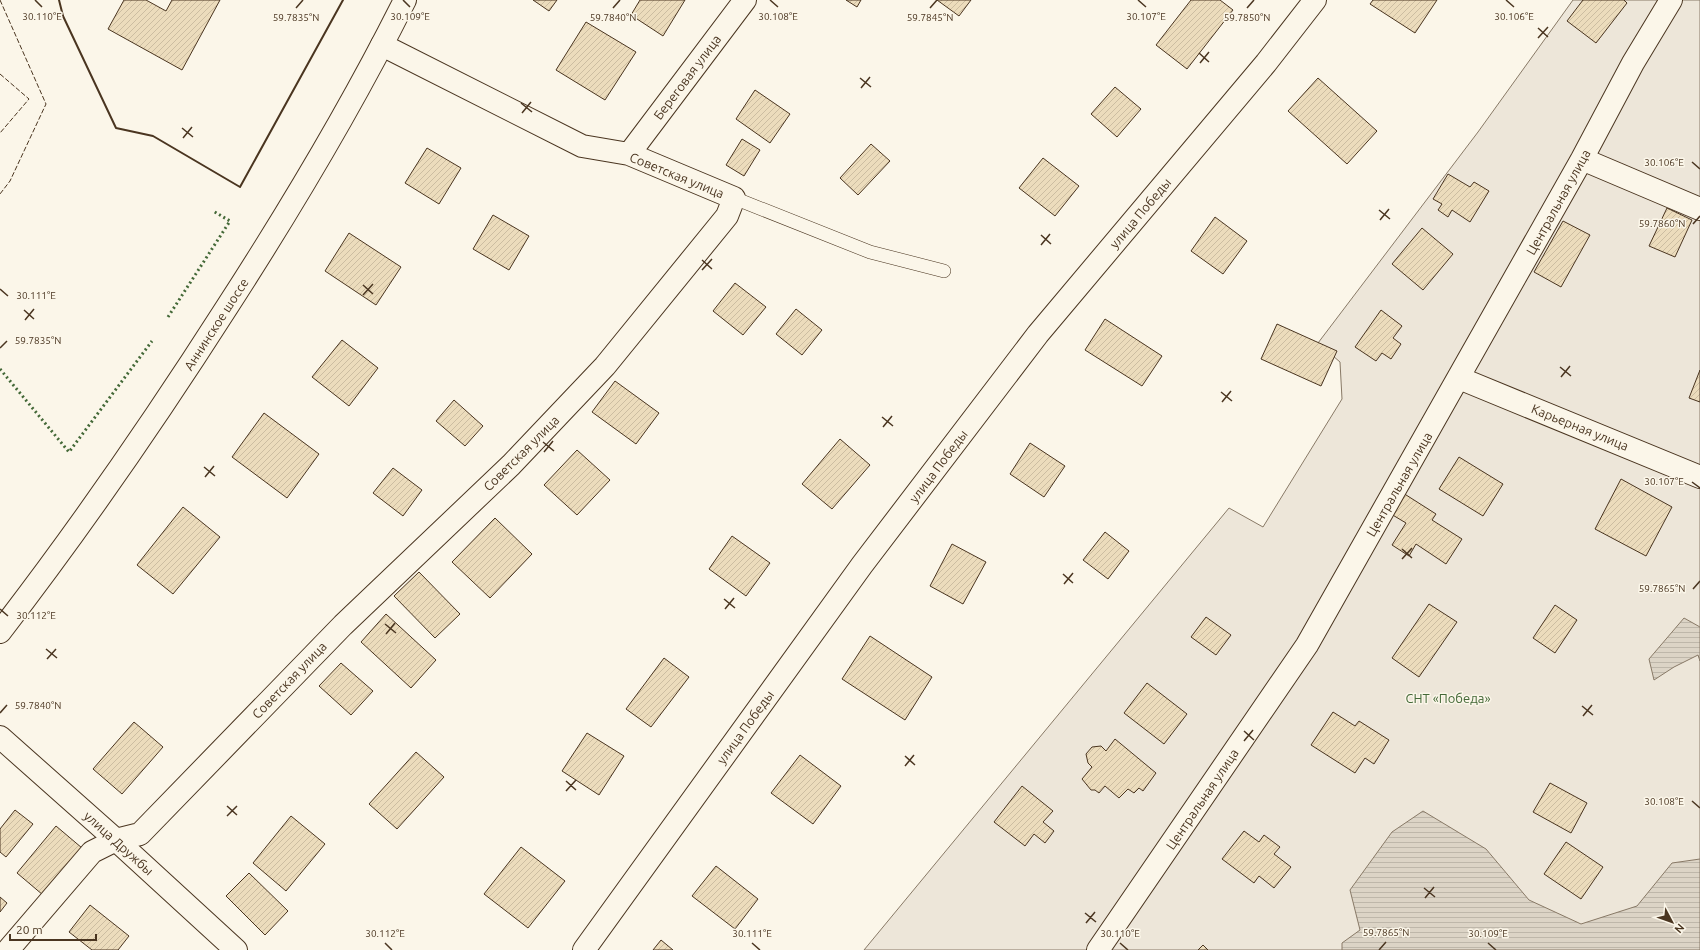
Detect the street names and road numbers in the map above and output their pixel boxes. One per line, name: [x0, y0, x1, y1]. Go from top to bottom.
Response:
street label: Береговая улица: [651, 32, 723, 122]
street label: Центральная улица: [1523, 147, 1593, 257]
street label: Советская улица: [628, 150, 726, 200]
street label: улица Победы: [1107, 175, 1173, 251]
street label: Аннинское шоссе: [181, 275, 251, 373]
street label: Карьерная улица: [1529, 401, 1631, 453]
street label: Советская улица: [480, 412, 562, 494]
street label: улица Победы: [906, 427, 970, 505]
street label: Центральная улица: [1363, 429, 1435, 539]
street label: Советская улица: [249, 639, 329, 721]
street label: улица Победы: [714, 688, 776, 766]
street label: Центральная улица: [1163, 746, 1241, 852]
street label: улица Дружбы: [81, 808, 157, 878]

